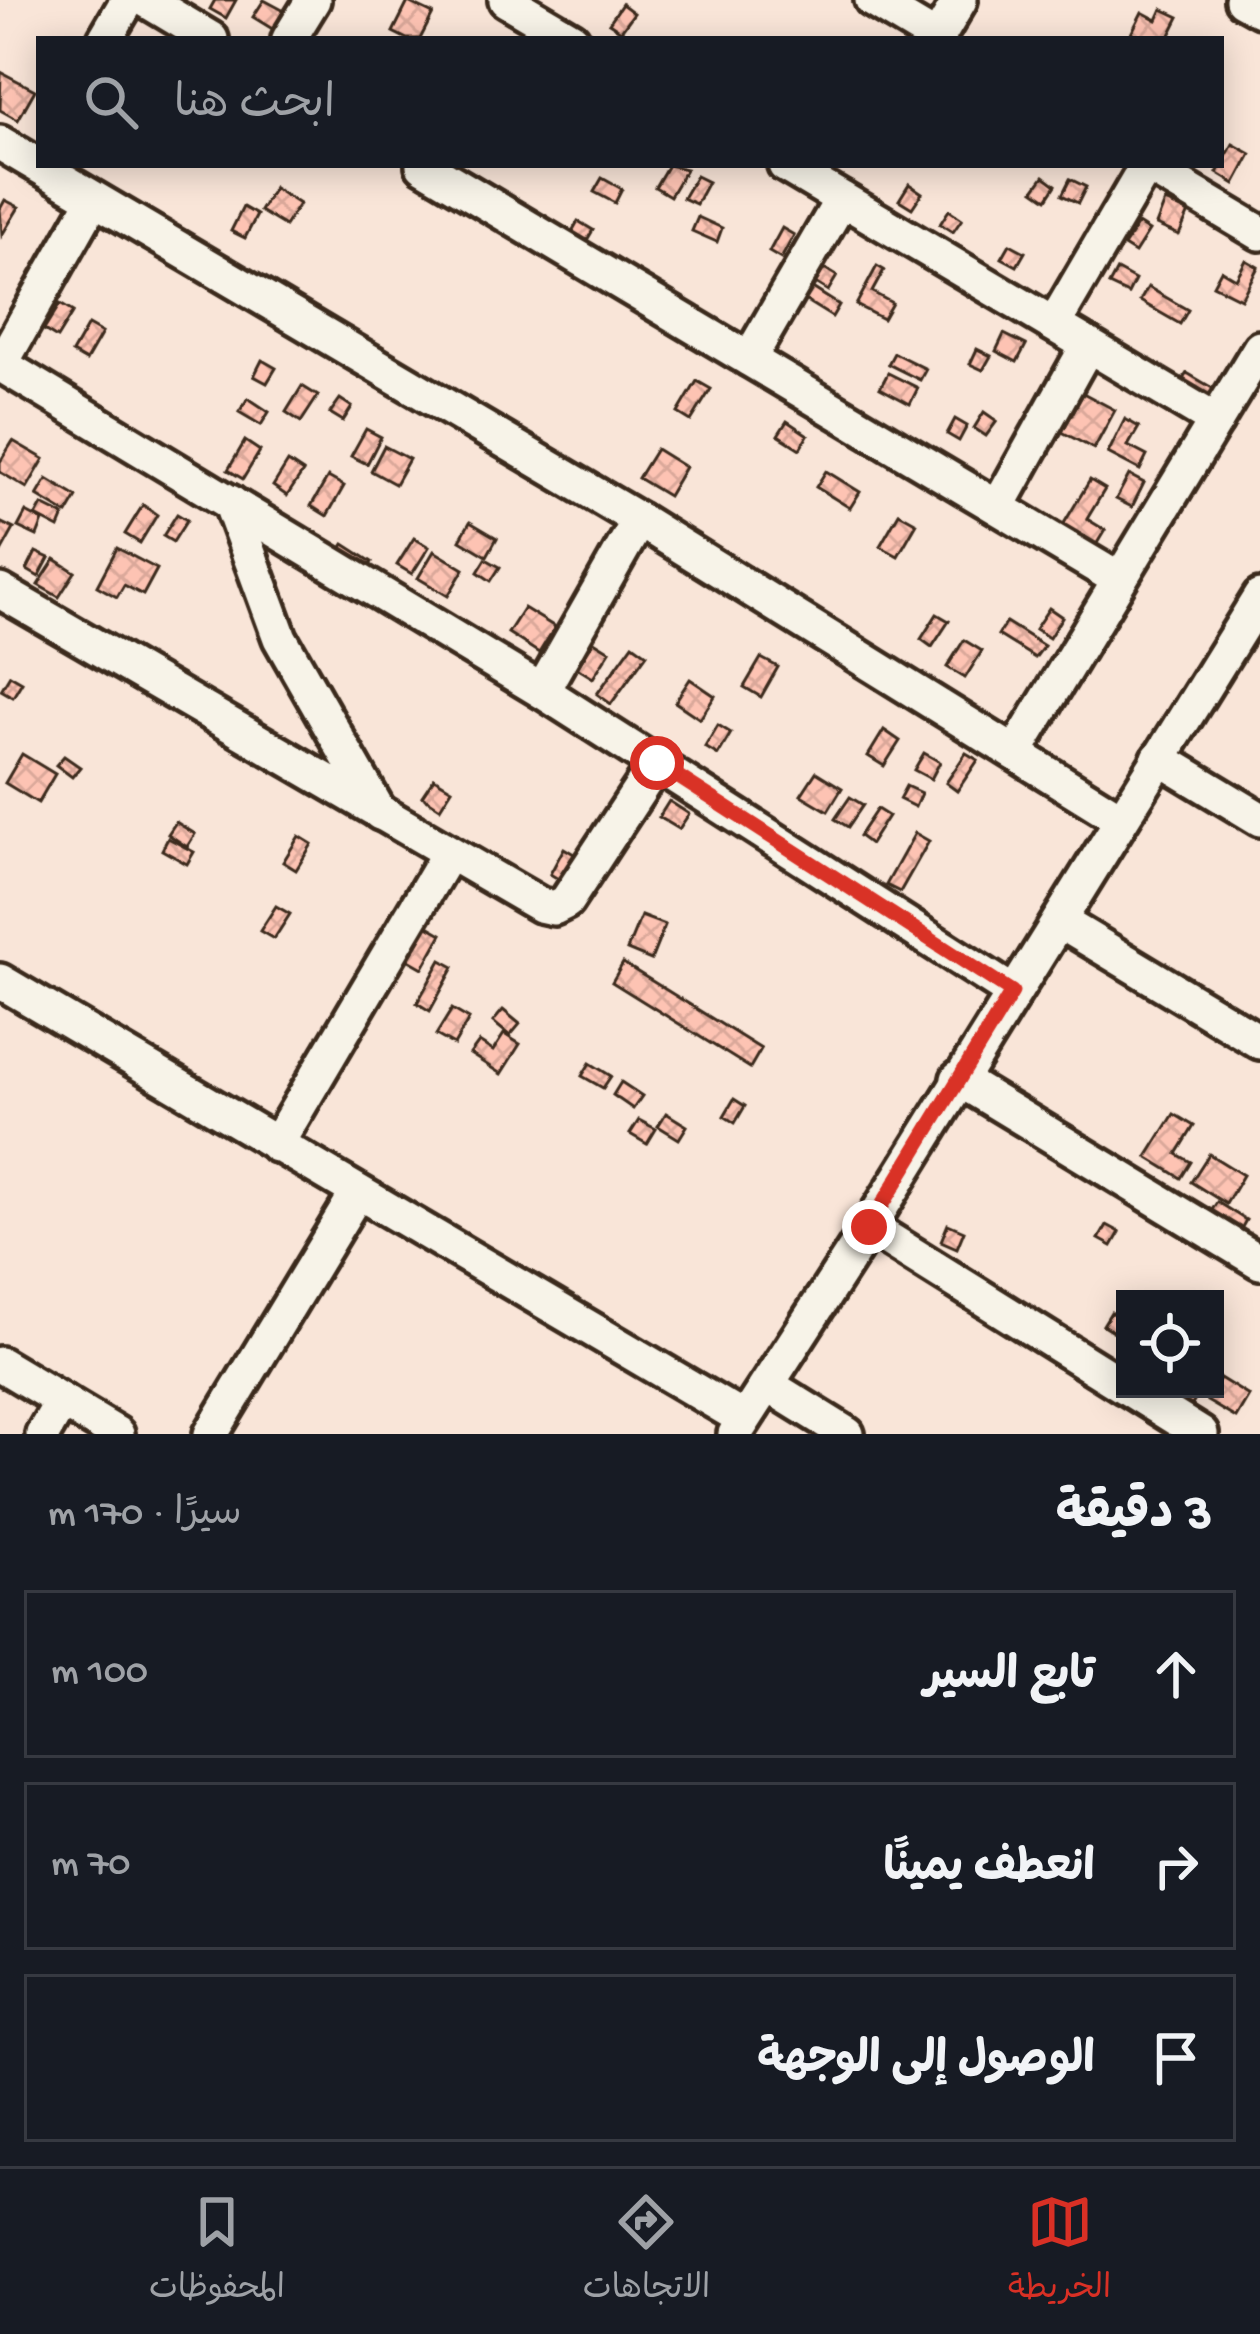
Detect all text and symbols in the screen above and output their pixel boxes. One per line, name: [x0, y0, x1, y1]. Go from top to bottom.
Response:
search box: [36, 36, 1224, 168]
icon: search: [78, 69, 144, 135]
text: ابحث هنا: [174, 80, 335, 133]
route start: [630, 736, 684, 790]
route end: [842, 1200, 896, 1254]
map controls: [1116, 1290, 1224, 1398]
button: locate: [1116, 1290, 1224, 1398]
text: 3 دقيقة: [1056, 1487, 1212, 1547]
text: سيرًا · 170 m: [48, 1493, 242, 1539]
icon: ahead: [1143, 1641, 1209, 1707]
text: 100 m: [51, 1651, 148, 1697]
text: تابع السير: [924, 1652, 1095, 1705]
icon: right: [1143, 1833, 1209, 1899]
text: 70 m: [51, 1843, 130, 1889]
text: انعطف يمينًا: [883, 1844, 1095, 1897]
icon: arrive: [1143, 2025, 1209, 2091]
text: الوصول إلى الوجهة: [757, 2036, 1095, 2089]
tab: المحفوظات: [149, 2189, 285, 2315]
tab: الاتجاهات: [583, 2189, 710, 2315]
tab: الخريطة: [1008, 2189, 1111, 2315]

